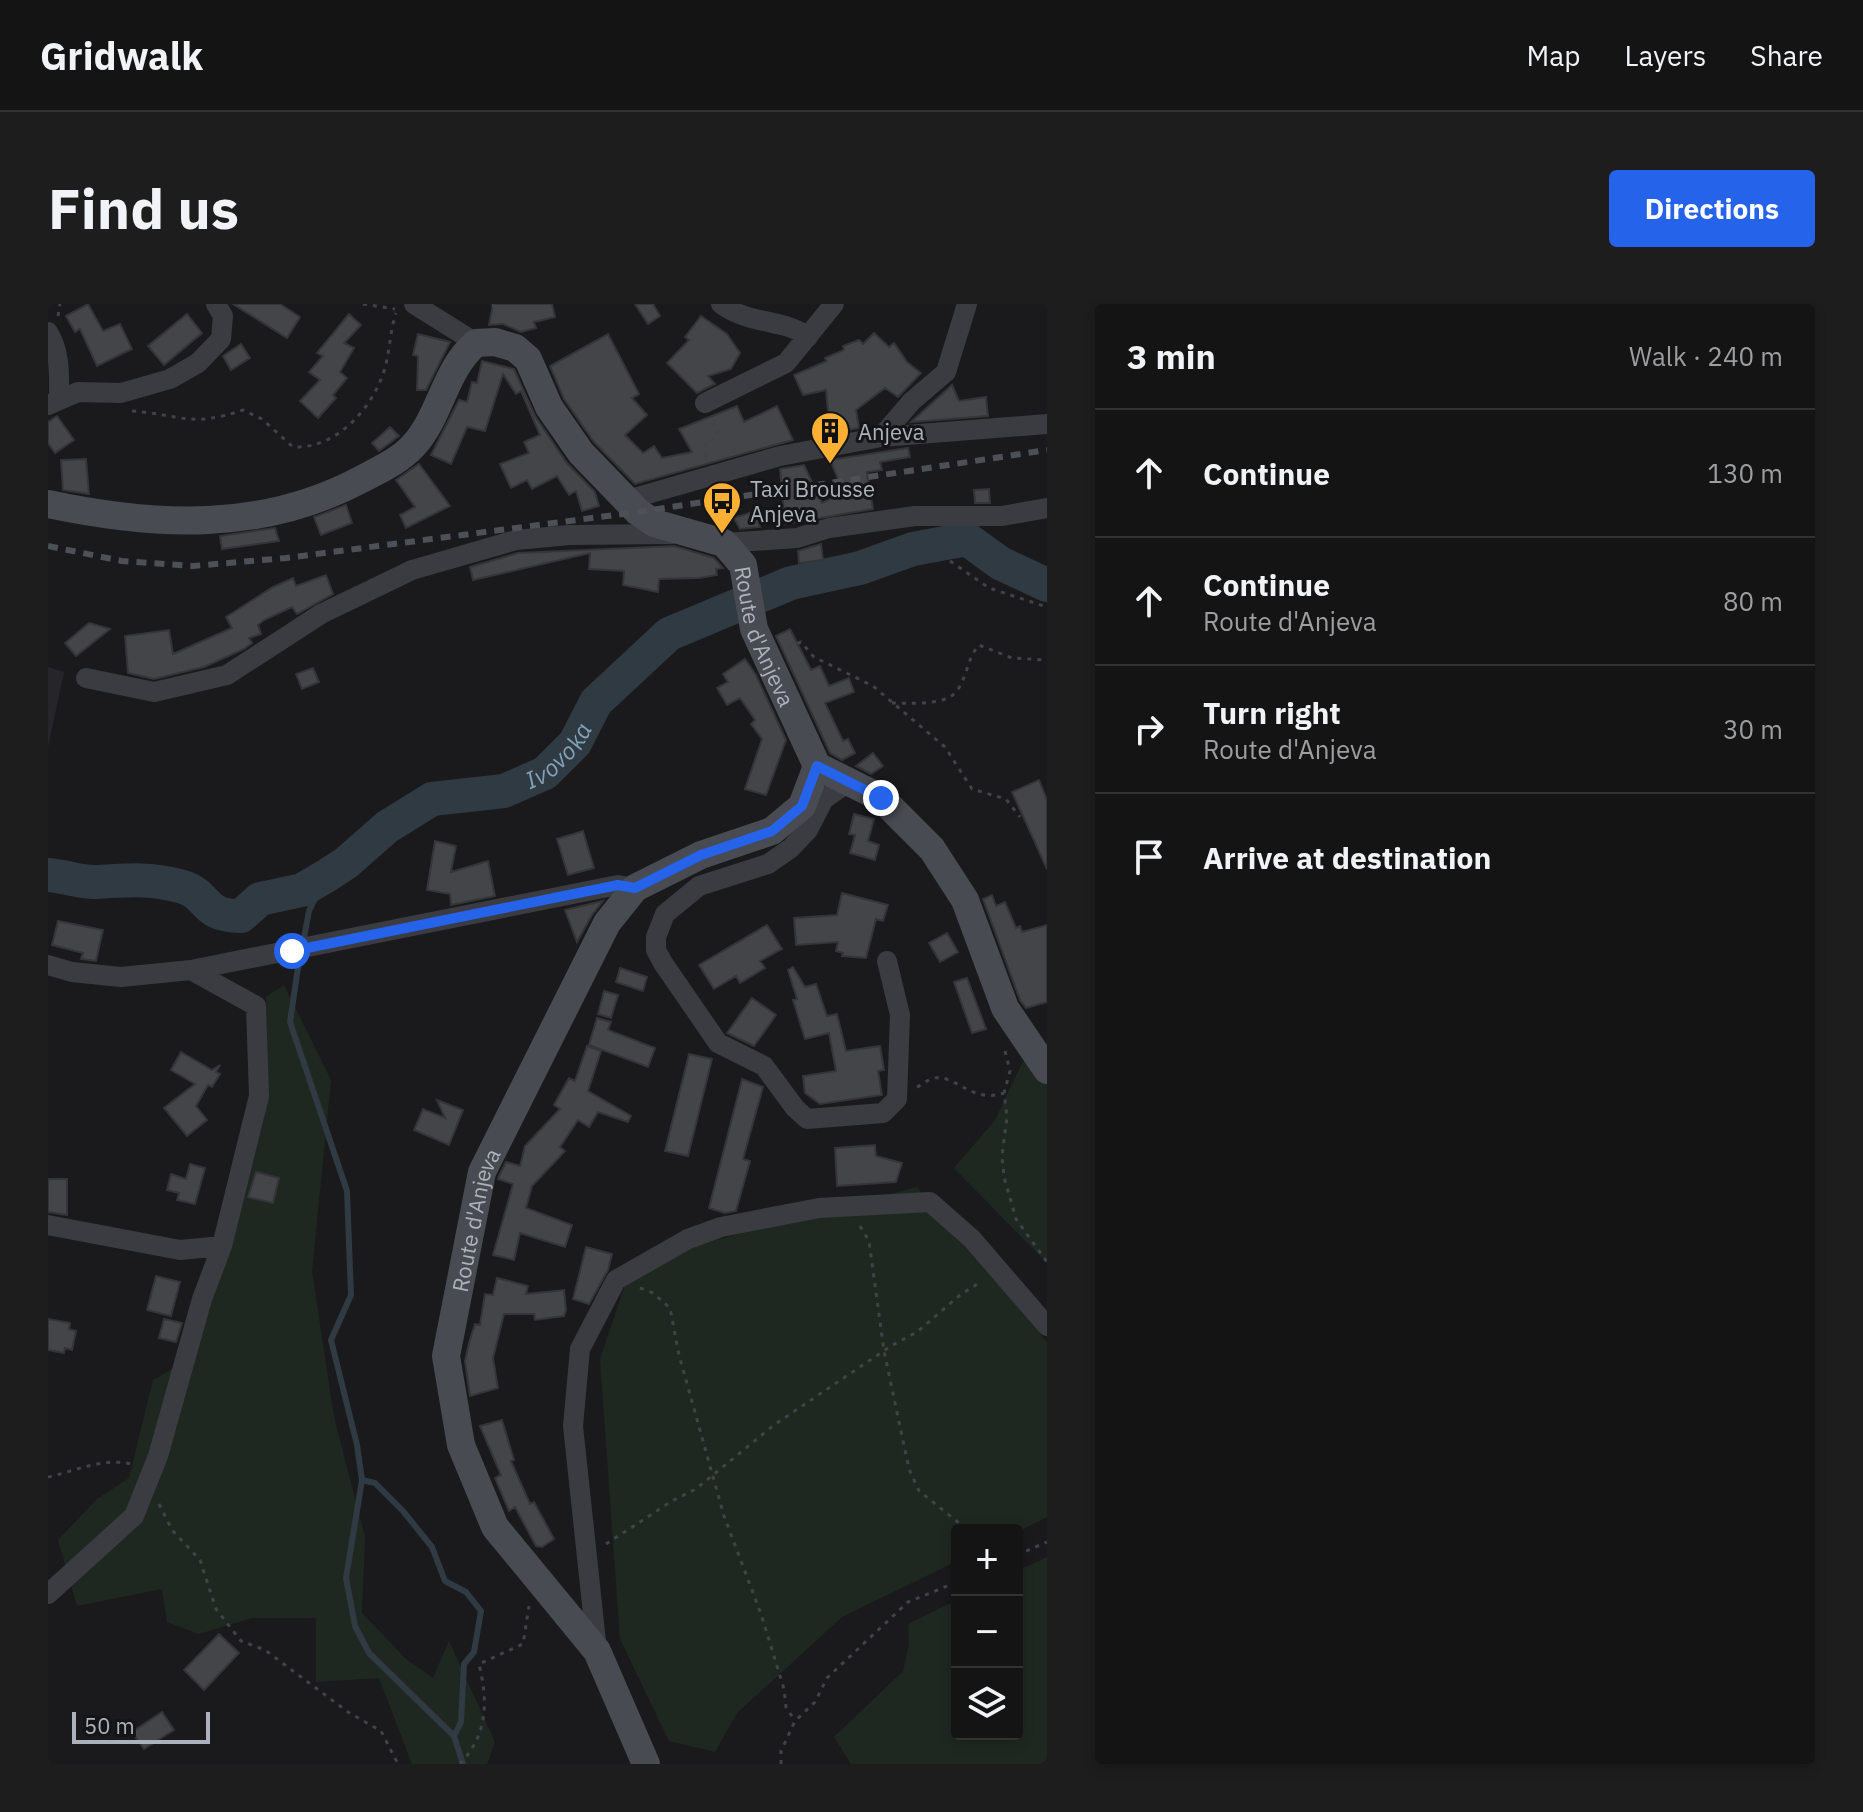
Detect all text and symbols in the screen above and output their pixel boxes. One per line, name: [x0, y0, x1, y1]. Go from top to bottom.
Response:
text: Gridwalk: [40, 31, 203, 80]
text: Map: [1526, 37, 1580, 74]
text: Layers: [1624, 37, 1706, 74]
text: Share: [1750, 37, 1823, 74]
button: Directions: [1609, 170, 1815, 247]
text: Find us: [48, 172, 239, 244]
text: 3 min: [1127, 334, 1216, 378]
text: Walk · 240 m: [1629, 339, 1783, 373]
building icon: Anjeva: [809, 410, 851, 465]
place label: Anjeva: [858, 417, 925, 446]
icon: ahead: [1127, 451, 1171, 495]
text: Continue: [1203, 454, 1330, 493]
text: 130 m: [1707, 456, 1783, 490]
place label: Taxi Brousse Anjeva: [750, 474, 875, 528]
bus stop icon: Taxi Brousse Anjeva: [701, 480, 743, 535]
street label: Route d'Anjeva: [729, 564, 802, 711]
text: Continue: [1203, 565, 1330, 604]
icon: ahead: [1127, 579, 1171, 623]
text: 80 m: [1723, 584, 1783, 618]
text: Route d'Anjeva: [1203, 604, 1377, 638]
text: Turn right: [1203, 693, 1341, 732]
icon: right: [1127, 707, 1171, 751]
text: 30 m: [1723, 712, 1783, 746]
water label: Ivovoka: [520, 717, 599, 796]
text: Route d'Anjeva: [1203, 732, 1377, 766]
route end: [863, 780, 899, 816]
icon: arrive: [1127, 835, 1171, 879]
text: Arrive at destination: [1203, 838, 1491, 877]
route start: [274, 933, 310, 969]
street label: Route d'Anjeva: [444, 1143, 506, 1294]
map controls: [951, 1524, 1023, 1740]
button: +: [951, 1524, 1023, 1596]
button: −: [951, 1596, 1023, 1668]
button: layers: [951, 1668, 1023, 1740]
scale bar: [72, 1708, 210, 1744]
text: 50 m: [84, 1711, 135, 1740]

